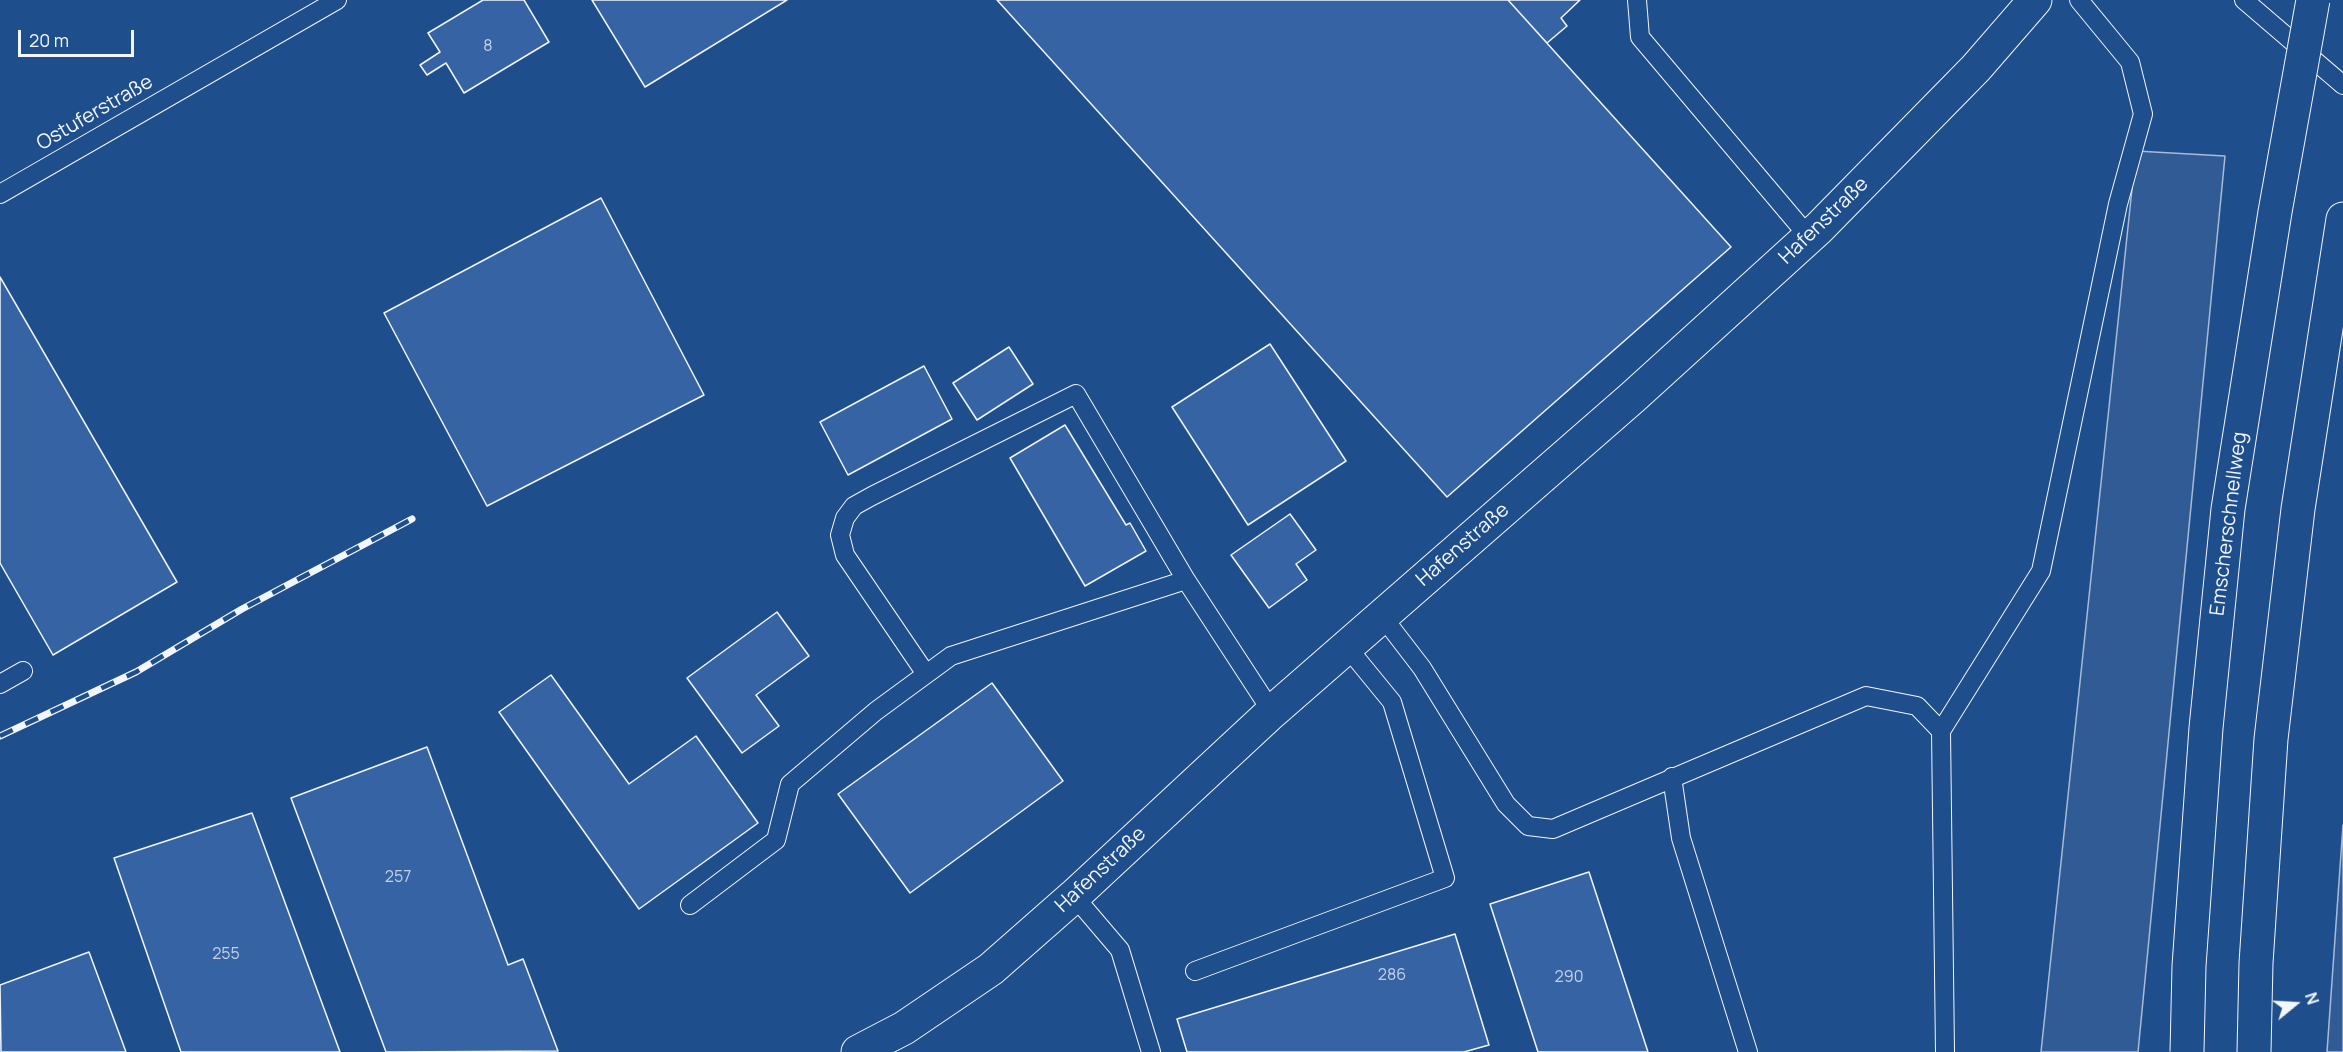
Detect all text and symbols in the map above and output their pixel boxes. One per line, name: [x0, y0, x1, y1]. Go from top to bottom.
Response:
scale bar: [21, 18, 136, 56]
text: 20 m: [29, 28, 69, 52]
house number: 8: [483, 37, 493, 57]
street label: Ostuferstraße: [33, 70, 157, 156]
street label: Hafenstraße: [1774, 172, 1874, 270]
street label: Emscherschnellweg: [2206, 431, 2252, 617]
street label: Hafenstraße: [1412, 498, 1514, 592]
street label: Hafenstraße: [1051, 822, 1151, 918]
house number: 257: [385, 868, 411, 888]
house number: 255: [212, 945, 240, 965]
house number: 286: [1378, 966, 1406, 986]
house number: 290: [1555, 968, 1583, 988]
north arrow: [2265, 974, 2325, 1034]
text: N: [2300, 990, 2324, 1007]

